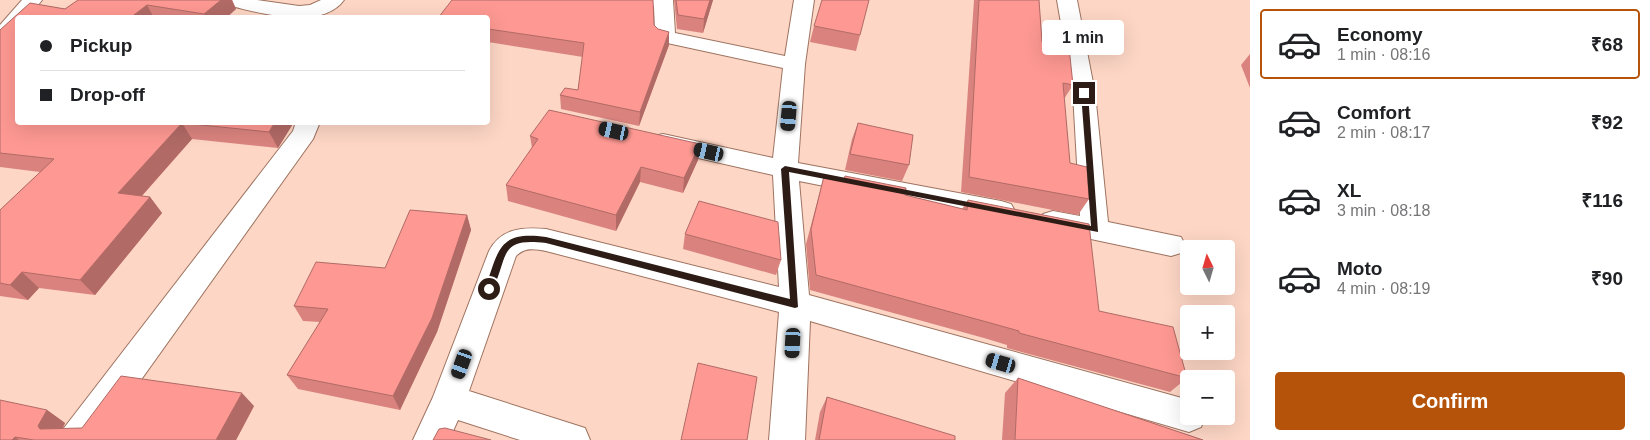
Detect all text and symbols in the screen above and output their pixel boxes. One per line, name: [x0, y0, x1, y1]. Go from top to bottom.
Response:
callout: 1 min: [1043, 21, 1125, 56]
icon: car: [1277, 22, 1322, 67]
text: Economy: [1337, 24, 1423, 45]
text: 1 min: [1062, 29, 1104, 46]
text: ₹68: [1591, 34, 1623, 55]
text: Pickup: [70, 35, 132, 56]
text: 1 min · 08:16: [1337, 46, 1430, 63]
route end: [1073, 82, 1095, 104]
text: Drop-off: [70, 84, 145, 105]
car: [780, 100, 797, 132]
icon: car: [1277, 100, 1322, 145]
text: Comfort: [1337, 102, 1411, 123]
text: ₹92: [1591, 112, 1623, 133]
car: [597, 120, 630, 142]
text: 2 min · 08:17: [1337, 124, 1430, 141]
car: [692, 141, 725, 163]
icon: car: [1277, 178, 1322, 223]
text: XL: [1337, 180, 1361, 201]
text: ₹116: [1581, 190, 1623, 211]
text: 3 min · 08:18: [1337, 202, 1430, 219]
north arrow: [1180, 240, 1235, 295]
map controls: [1180, 240, 1235, 425]
icon: car: [1277, 256, 1322, 301]
text: Moto: [1337, 258, 1382, 279]
text: ₹90: [1591, 268, 1623, 289]
route start: [478, 278, 500, 300]
text: 4 min · 08:19: [1337, 280, 1430, 297]
button: +: [1180, 305, 1235, 360]
car: [784, 328, 801, 358]
car: [449, 347, 474, 381]
car: [984, 352, 1017, 374]
button: −: [1180, 370, 1235, 425]
button: Confirm: [1275, 372, 1625, 430]

